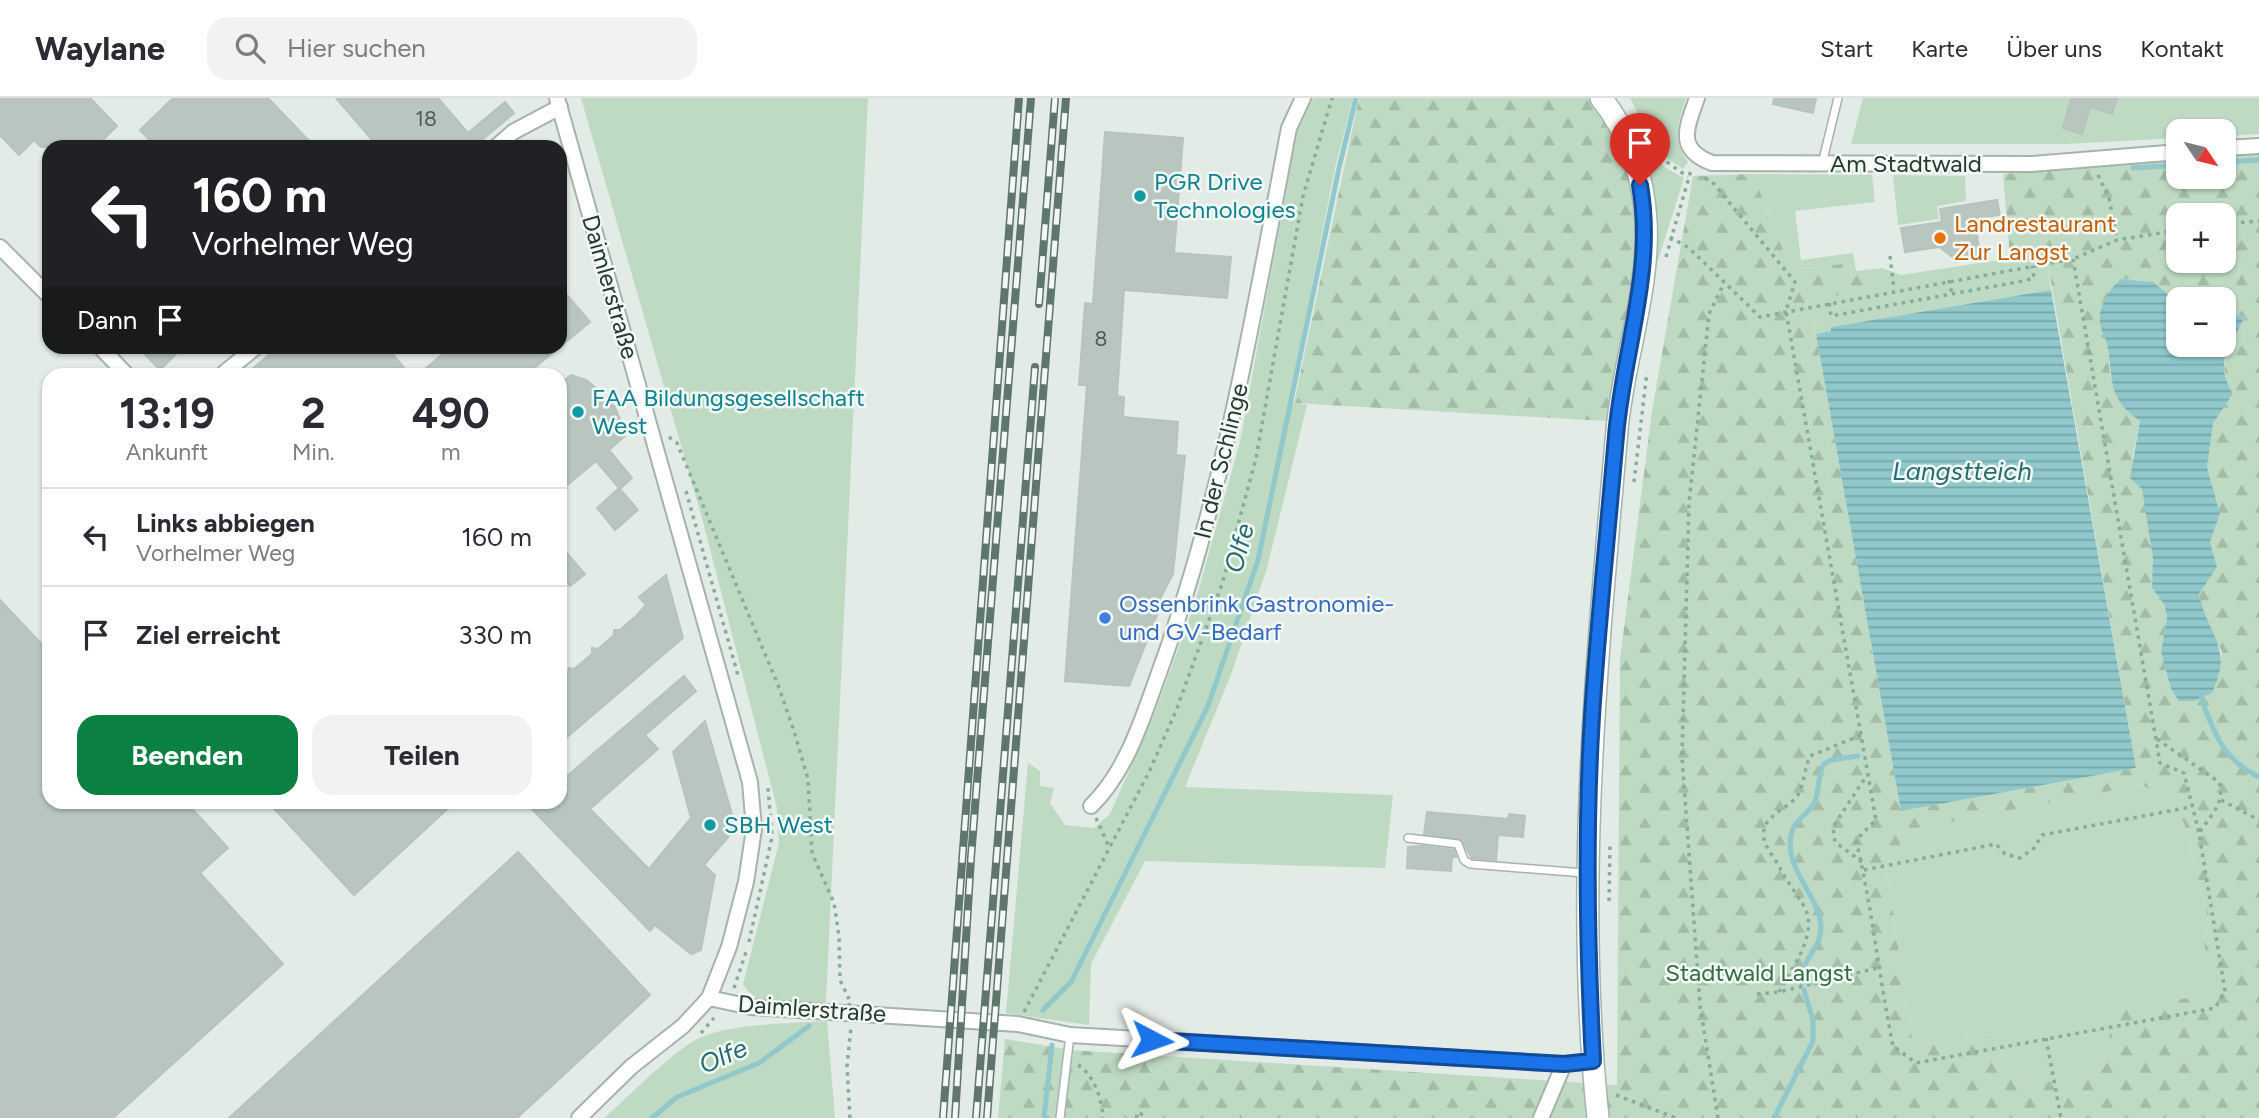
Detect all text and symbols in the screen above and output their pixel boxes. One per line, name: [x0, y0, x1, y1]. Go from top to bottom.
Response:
search box: [207, 17, 697, 80]
text: Waylane: [35, 29, 165, 68]
icon: search: [231, 29, 269, 67]
text: Hier suchen: [287, 32, 426, 64]
text: Start: [1820, 34, 1873, 63]
text: Karte: [1911, 34, 1968, 63]
text: Über uns: [2006, 34, 2102, 63]
text: Kontakt: [2140, 34, 2224, 63]
house number: 18: [415, 106, 437, 131]
pin: [1610, 113, 1670, 185]
north arrow: [2166, 119, 2236, 189]
map controls: [2166, 119, 2236, 357]
icon: arrive: [1621, 124, 1659, 162]
street label: Am Stadtwald: [1830, 149, 1982, 178]
text: 160 m: [192, 165, 327, 224]
place label: PGR Drive Technologies: [1154, 167, 1296, 224]
icon: left: [77, 168, 168, 259]
marker: PGR Drive Technologies: [1132, 188, 1148, 204]
button: +: [2166, 203, 2236, 273]
place label: Landrestaurant Zur Langst: [1954, 209, 2116, 266]
street label: Daimlerstraße: [576, 211, 645, 362]
text: Vorhelmer Weg: [192, 225, 414, 263]
marker: Landrestaurant Zur Langst: [1932, 230, 1948, 246]
button: −: [2166, 287, 2236, 357]
icon: arrive: [151, 301, 189, 339]
text: Dann: [77, 304, 137, 336]
house number: 8: [1095, 326, 1107, 351]
street label: In der Schlinge: [1187, 380, 1254, 542]
place label: FAA Bildungsgesellschaft West: [592, 383, 865, 440]
text: 13:19: [119, 388, 215, 439]
text: 2: [301, 388, 325, 439]
text: 490: [412, 388, 490, 439]
marker: FAA Bildungsgesellschaft West: [570, 404, 586, 420]
text: Ankunft: [126, 438, 208, 466]
text: Min.: [292, 438, 335, 466]
text: m: [441, 438, 461, 466]
water label: Langstteich: [1892, 455, 2032, 487]
text: Links abbiegen: [136, 507, 315, 539]
icon: left: [77, 518, 115, 556]
water label: Olfe: [1217, 520, 1261, 576]
text: 160 m: [461, 521, 532, 553]
text: Vorhelmer Weg: [136, 539, 295, 567]
place label: Ossenbrink Gastronomie- und GV-Bedarf: [1119, 589, 1394, 646]
marker: Ossenbrink Gastronomie- und GV-Bedarf: [1097, 610, 1113, 626]
icon: arrive: [77, 616, 115, 654]
text: Ziel erreicht: [136, 619, 281, 651]
text: 330 m: [458, 619, 532, 651]
button: Beenden: [77, 715, 298, 795]
button: Teilen: [312, 715, 532, 795]
place label: SBH West: [724, 810, 833, 839]
marker: SBH West: [702, 817, 718, 833]
park label: Stadtwald Langst: [1665, 958, 1853, 987]
street label: Daimlerstraße: [737, 989, 887, 1028]
position arrow: [1115, 1003, 1189, 1077]
water label: Olfe: [694, 1031, 752, 1081]

